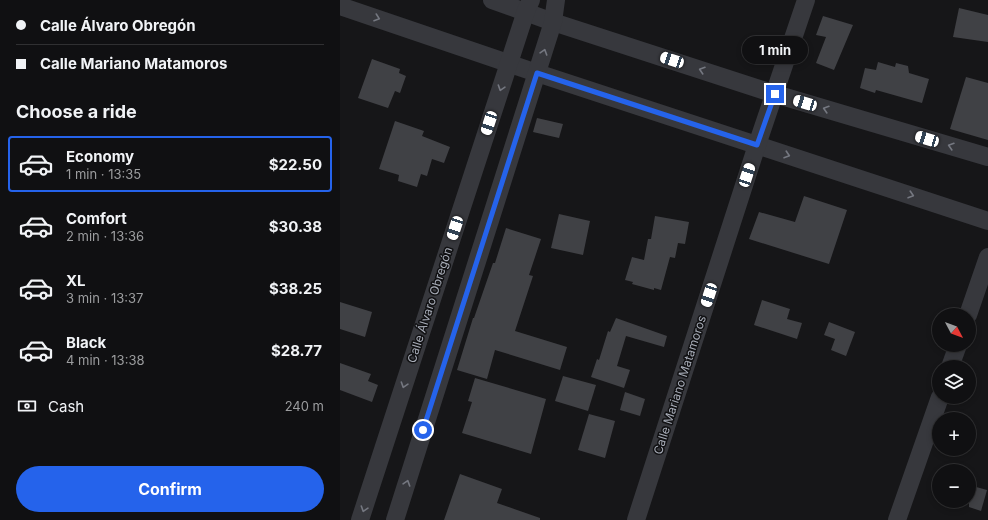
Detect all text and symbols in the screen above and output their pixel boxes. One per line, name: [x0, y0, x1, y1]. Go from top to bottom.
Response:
one-way arrow: [373, 13, 380, 22]
text: Calle Álvaro Obregón: [40, 16, 196, 35]
callout: 1 min: [742, 36, 808, 64]
text: 1 min: [759, 42, 791, 58]
one-way arrow: [539, 49, 548, 56]
car: [659, 51, 685, 69]
text: Calle Mariano Matamoros: [40, 54, 227, 73]
one-way arrow: [699, 66, 706, 75]
one-way arrow: [497, 85, 505, 92]
route end: [766, 85, 784, 103]
car: [792, 94, 818, 112]
text: Choose a ride: [16, 101, 137, 122]
one-way arrow: [823, 105, 830, 114]
car: [480, 110, 498, 136]
car: [914, 130, 940, 148]
one-way arrow: [947, 142, 954, 151]
icon: car: [18, 146, 54, 182]
text: Economy: [66, 147, 134, 166]
one-way arrow: [783, 150, 790, 158]
text: $22.50: [269, 155, 322, 174]
car: [738, 162, 756, 188]
text: 1 min · 13:35: [66, 166, 141, 182]
one-way arrow: [907, 190, 914, 199]
icon: car: [18, 208, 54, 244]
text: Comfort: [66, 209, 127, 228]
car: [446, 215, 464, 241]
text: $30.38: [269, 217, 322, 236]
text: 2 min · 13:36: [66, 228, 144, 244]
street label: Calle Álvaro Obregón: [404, 245, 455, 365]
icon: car: [18, 270, 54, 306]
text: XL: [66, 271, 86, 290]
text: $38.25: [269, 279, 322, 298]
car: [700, 282, 718, 308]
text: 3 min · 13:37: [66, 290, 143, 306]
north arrow: [932, 308, 976, 352]
map controls: [932, 308, 976, 508]
street label: Calle Mariano Matamoros: [650, 314, 709, 456]
icon: car: [18, 332, 54, 368]
text: Black: [66, 333, 106, 352]
text: $28.77: [271, 341, 322, 360]
text: 4 min · 13:38: [66, 352, 144, 368]
button: layers: [932, 360, 976, 404]
one-way arrow: [400, 381, 409, 388]
icon: cash: [16, 395, 38, 417]
text: Cash: [48, 397, 84, 416]
text: 240 m: [285, 398, 324, 414]
button: +: [932, 412, 976, 456]
route start: [414, 421, 432, 439]
button: −: [932, 464, 976, 508]
button: Confirm: [16, 466, 324, 512]
one-way arrow: [402, 480, 411, 487]
one-way arrow: [360, 505, 369, 512]

